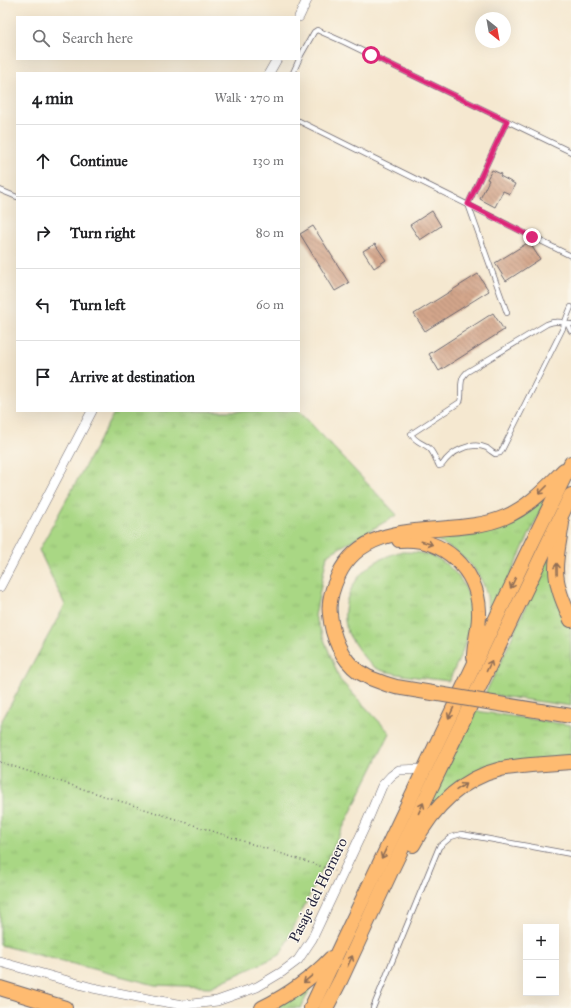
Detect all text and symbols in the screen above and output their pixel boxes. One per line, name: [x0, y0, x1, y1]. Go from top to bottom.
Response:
north arrow: [475, 12, 511, 48]
search box: [16, 16, 300, 60]
icon: search: [30, 27, 52, 49]
text: Search here: [62, 29, 133, 47]
route start: [362, 46, 380, 64]
text: 4 min: [32, 88, 73, 109]
text: Walk · 270 m: [215, 90, 284, 106]
icon: ahead: [32, 150, 54, 172]
text: Continue: [70, 152, 128, 170]
text: 130 m: [252, 153, 284, 169]
icon: right: [32, 222, 54, 244]
text: Turn right: [70, 224, 135, 242]
text: 80 m: [256, 225, 284, 241]
route end: [523, 228, 541, 246]
icon: left: [32, 294, 54, 316]
text: Turn left: [70, 296, 126, 314]
text: 60 m: [256, 297, 284, 313]
icon: arrive: [32, 366, 54, 388]
text: Arrive at destination: [70, 368, 195, 386]
one-way arrow: [538, 485, 548, 495]
one-way arrow: [421, 540, 434, 547]
one-way arrow: [553, 563, 561, 576]
one-way arrow: [509, 576, 516, 588]
one-way arrow: [486, 660, 493, 672]
one-way arrow: [447, 707, 454, 719]
one-way arrow: [455, 783, 466, 791]
one-way arrow: [418, 803, 425, 815]
street label: Pasaje del Hornero: [285, 834, 351, 945]
one-way arrow: [380, 846, 387, 858]
map controls: [523, 924, 559, 996]
button: +: [523, 924, 559, 960]
one-way arrow: [347, 955, 354, 967]
button: −: [523, 960, 559, 996]
one-way arrow: [303, 974, 314, 983]

